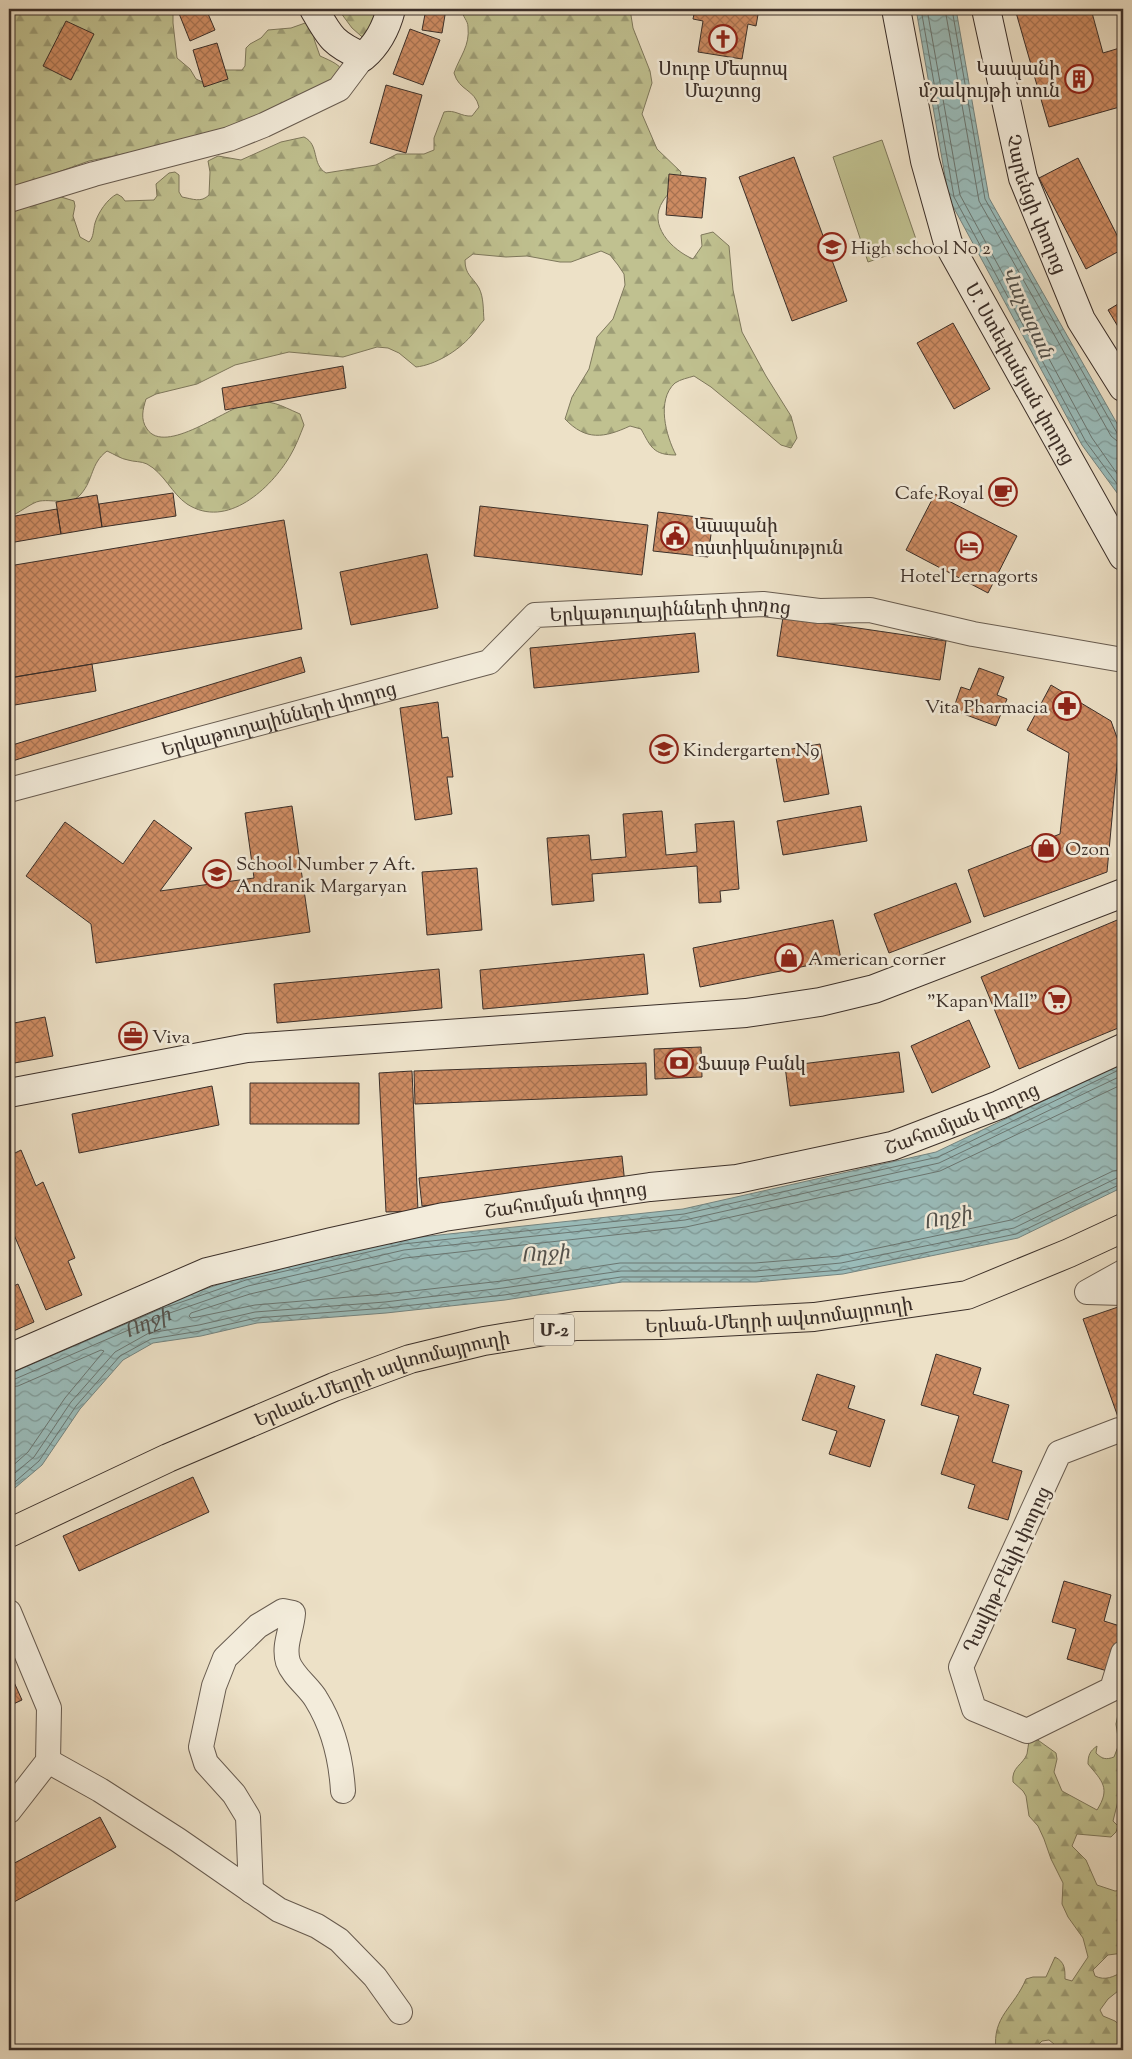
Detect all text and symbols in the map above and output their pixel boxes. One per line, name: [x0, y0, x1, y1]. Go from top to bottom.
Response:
church icon: Սուրբ Մեսրոպ Մաշտոց: [708, 24, 738, 54]
place label: Սուրբ Մեսրոպ Մաշտոց: [658, 57, 788, 106]
place label: Կապանի մշակույթի տուն: [918, 57, 1060, 106]
building icon: Կապանի մշակույթի տուն: [1064, 64, 1094, 94]
street label: Չարենցի փողոց: [998, 132, 1072, 279]
school or university icon: High school No 2: [817, 232, 847, 262]
place label: High school No 2: [851, 236, 991, 263]
water label: Վաչագան: [993, 263, 1059, 365]
street label: Մ. Ստեփանյան փողոց: [957, 278, 1080, 470]
cafe icon: Cafe Royal: [988, 477, 1018, 507]
place label: Cafe Royal: [895, 481, 984, 508]
place label: Կապանի ոստիկանություն: [694, 514, 843, 563]
public building icon: Կապանի ոստիկանություն: [660, 521, 690, 551]
hotel icon: Hotel Lernagorts: [954, 531, 984, 561]
place label: Hotel Lernagorts: [900, 564, 1038, 591]
street label: Երկաթուղայինների փողոց: [549, 592, 792, 630]
street label: Երկաթուղայինների փողոց: [159, 676, 400, 765]
pharmacy icon: Vita Pharmacia: [1052, 691, 1082, 721]
place label: Vita Pharmacia: [925, 695, 1048, 722]
school or university icon: Kindergarten N9: [649, 734, 679, 764]
place label: Kindergarten N9: [683, 738, 819, 765]
shop icon: Ozon: [1031, 833, 1061, 863]
place label: Ozon: [1065, 837, 1110, 864]
place label: School Number 7 Aft. Andranik Margaryan: [236, 852, 416, 901]
school or university icon: School Number 7 Aft. Andranik Margaryan: [202, 859, 232, 889]
shop icon: American corner: [774, 943, 804, 973]
place label: American corner: [808, 947, 946, 974]
supermarket icon: "Kapan Mall": [1042, 985, 1072, 1015]
place label: "Kapan Mall": [927, 989, 1038, 1016]
office icon: Viva: [118, 1021, 148, 1051]
place label: Viva: [152, 1025, 190, 1052]
bank icon: Ֆասթ Բանկ: [664, 1048, 694, 1078]
place label: Ֆասթ Բանկ: [698, 1052, 806, 1079]
street label: Շահումյան փողոց: [883, 1077, 1044, 1163]
street label: Շահումյան փողոց: [483, 1177, 649, 1227]
water label: Ողջի: [921, 1200, 975, 1239]
water label: Ողջի: [520, 1239, 571, 1272]
street label: Երևան-Մեղրի ավտոմայրուղի: [645, 1292, 915, 1341]
water label: Ողջի: [120, 1301, 176, 1347]
road number: Մ-2: [534, 1314, 574, 1346]
street label: Երևան-Մեղրի ավտոմայրուղի: [251, 1326, 512, 1435]
street label: Դավիթ-Բեկի փողոց: [958, 1482, 1059, 1658]

